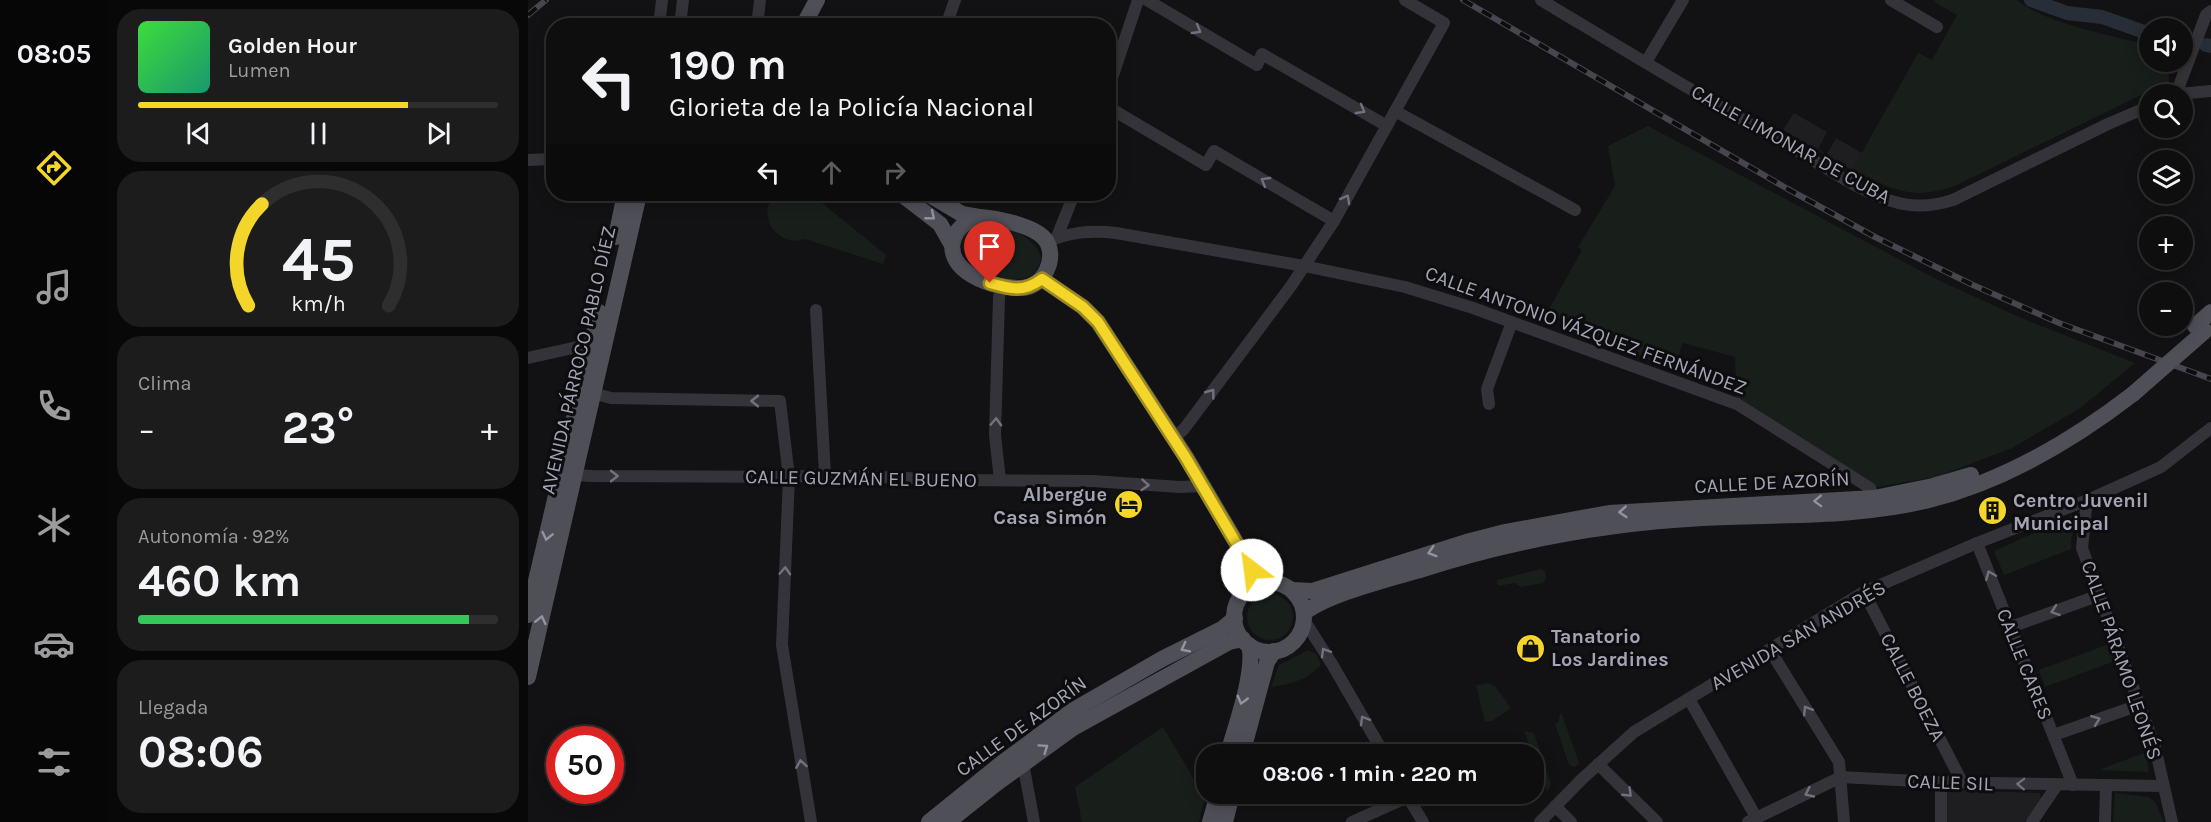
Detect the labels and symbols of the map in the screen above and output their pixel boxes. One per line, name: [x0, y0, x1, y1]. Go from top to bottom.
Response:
one-way arrow: [1191, 22, 1201, 34]
street label: CALLE LIMONAR DE CUBA: [1687, 80, 1894, 209]
one-way arrow: [1354, 103, 1365, 115]
one-way arrow: [1261, 177, 1271, 188]
one-way arrow: [1339, 194, 1350, 205]
one-way arrow: [924, 208, 935, 219]
pin: [964, 221, 1015, 283]
street label: AVENIDA PÁRROCO PABLO DÍEZ: [535, 224, 621, 496]
street label: CALLE ANTONIO VÁZQUEZ FERNÁNDEZ: [1422, 261, 1750, 399]
one-way arrow: [1204, 389, 1215, 400]
one-way arrow: [751, 395, 760, 407]
one-way arrow: [989, 417, 1002, 426]
street label: CALLE GUZMÁN EL BUENO: [745, 464, 977, 492]
street label: CALLE DE AZORÍN: [1694, 466, 1850, 498]
one-way arrow: [609, 470, 618, 482]
one-way arrow: [1140, 478, 1149, 491]
place label: Albergue Casa Simón: [993, 483, 1107, 529]
hotel icon: Albergue Casa Simón: [1112, 489, 1144, 521]
place label: Centro Juvenil Municipal: [2013, 489, 2148, 535]
one-way arrow: [1813, 494, 1822, 507]
building icon: Centro Juvenil Municipal: [1976, 495, 2008, 527]
one-way arrow: [1618, 505, 1627, 518]
one-way arrow: [541, 531, 554, 541]
position arrow: [1220, 538, 1284, 602]
one-way arrow: [1427, 545, 1438, 557]
street label: CALLE PÁRAMO LEONÉS: [2077, 557, 2167, 763]
one-way arrow: [778, 566, 791, 575]
one-way arrow: [1985, 570, 1997, 581]
street label: AVENIDA SAN ANDRÉS: [1706, 575, 1890, 695]
one-way arrow: [2050, 604, 2061, 617]
street label: CALLE CARES: [1992, 605, 2057, 723]
one-way arrow: [534, 615, 547, 625]
place label: Tanatorio Los Jardines: [1551, 625, 1669, 671]
street label: CALLE BOEZA: [1875, 629, 1950, 745]
shop icon: Tanatorio Los Jardines: [1514, 632, 1546, 664]
one-way arrow: [1181, 640, 1192, 652]
one-way arrow: [1321, 648, 1332, 658]
street label: CALLE DE AZORÍN: [951, 671, 1091, 781]
one-way arrow: [1237, 694, 1249, 705]
one-way arrow: [1803, 706, 1815, 716]
one-way arrow: [2090, 714, 2101, 727]
one-way arrow: [1360, 716, 1371, 726]
speed limit sign: 50: [546, 726, 624, 804]
one-way arrow: [1038, 744, 1049, 755]
one-way arrow: [795, 760, 808, 770]
street label: CALLE SIL: [1907, 770, 1994, 796]
one-way arrow: [2017, 778, 2026, 790]
one-way arrow: [1804, 785, 1815, 797]
one-way arrow: [1621, 786, 1631, 797]

